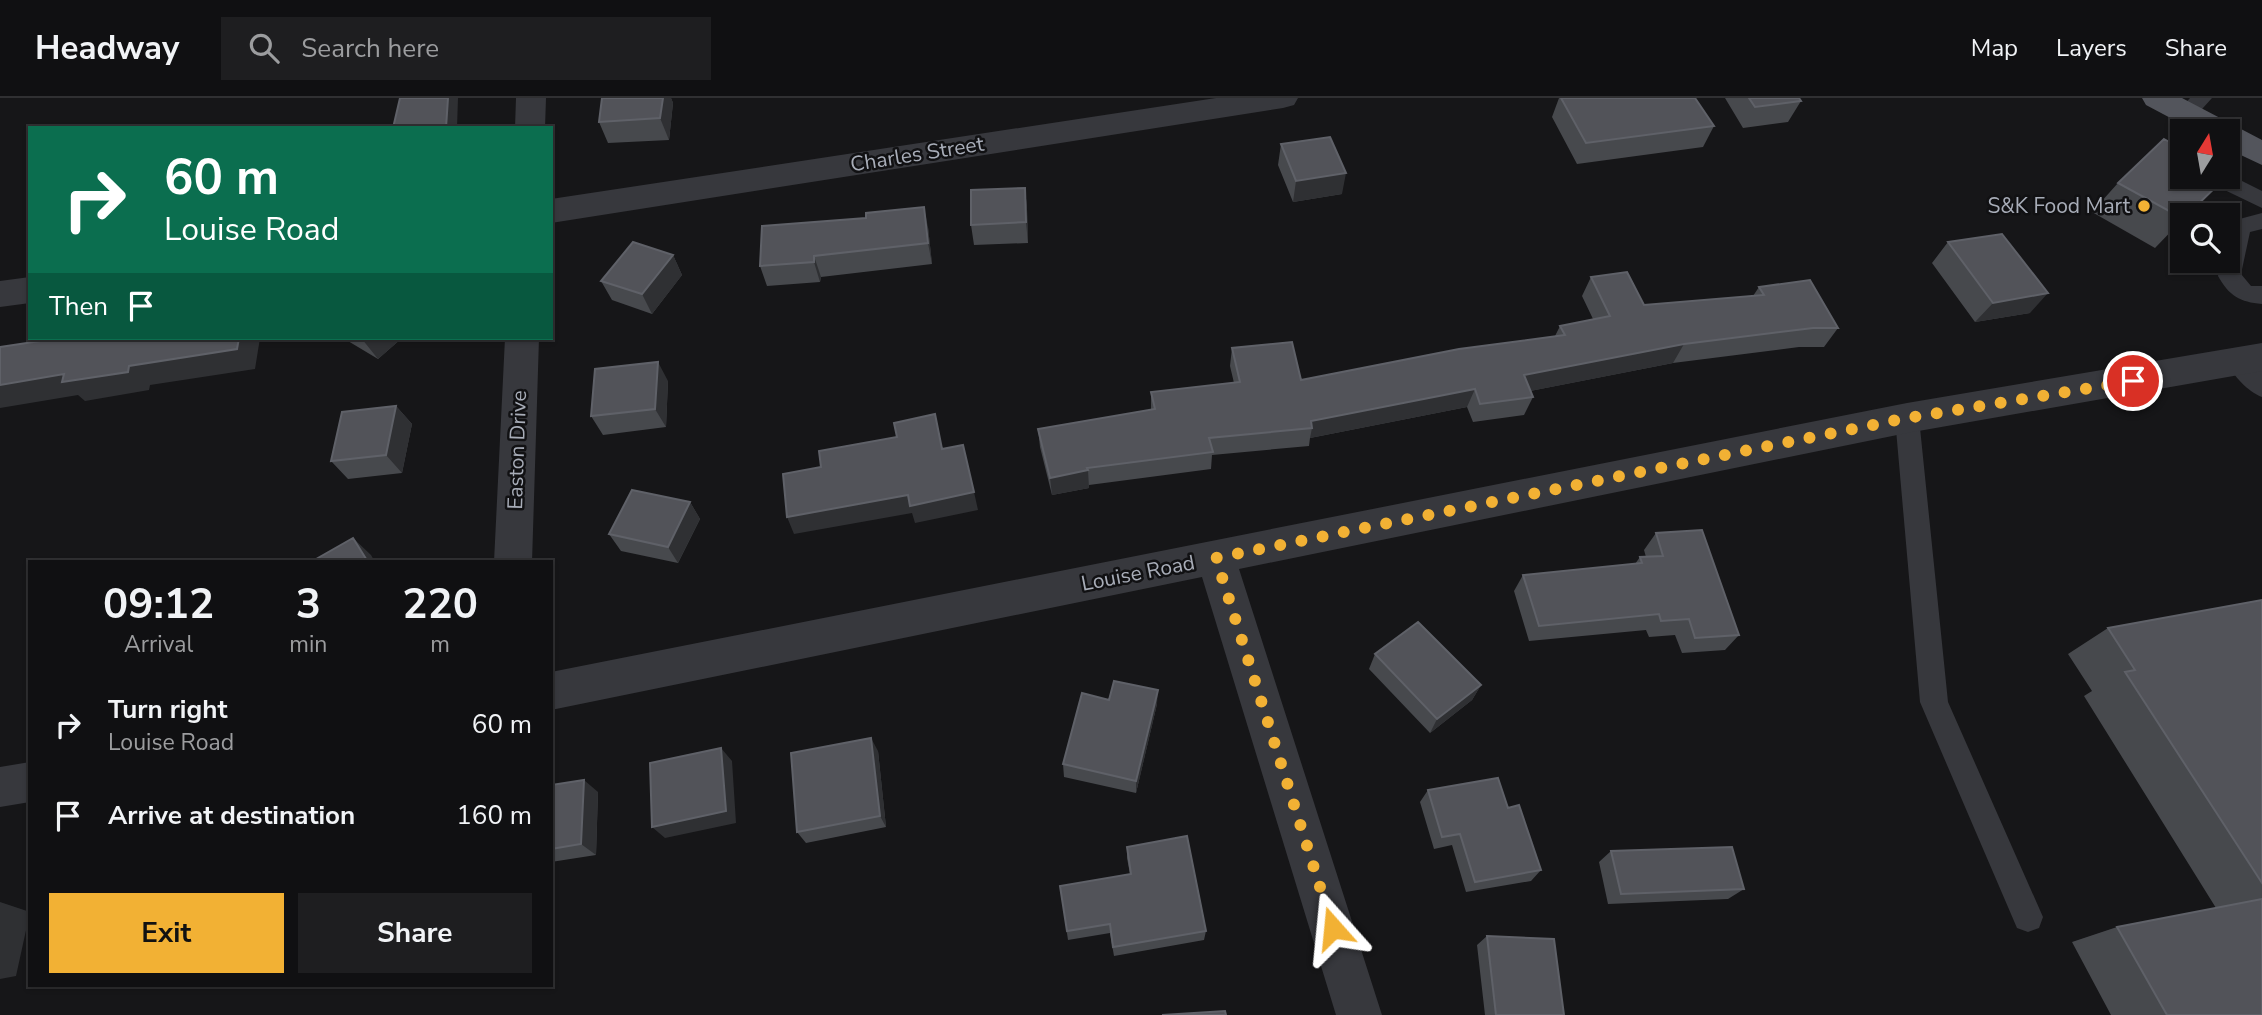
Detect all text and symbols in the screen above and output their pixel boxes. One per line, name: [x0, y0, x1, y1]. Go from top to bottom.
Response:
search box: [221, 17, 711, 80]
text: Headway: [35, 26, 179, 71]
icon: search: [245, 29, 283, 67]
text: Search here: [301, 31, 439, 66]
text: Map: [1971, 32, 2018, 64]
text: Layers: [2056, 32, 2127, 64]
text: Share: [2165, 32, 2227, 64]
north arrow: [2170, 119, 2240, 189]
map controls: [2170, 119, 2240, 273]
street label: Charles Street: [848, 130, 986, 178]
text: 60 m: [164, 144, 279, 211]
icon: right: [49, 154, 140, 245]
place label: S&K Food Mart: [1987, 192, 2131, 220]
marker: S&K Food Mart: [2136, 198, 2152, 214]
button: search: [2170, 203, 2240, 273]
text: Louise Road: [164, 208, 339, 251]
icon: arrive: [122, 287, 160, 325]
text: Then: [49, 289, 108, 324]
pin: [2103, 351, 2163, 411]
icon: arrive: [2114, 362, 2152, 400]
street label: Easton Drive: [501, 390, 533, 510]
street label: Louise Road: [1079, 548, 1197, 598]
text: 09:12: [103, 576, 214, 633]
text: 3: [296, 576, 321, 633]
text: 220: [402, 576, 478, 633]
text: Arrival: [124, 629, 193, 660]
text: min: [289, 629, 327, 660]
text: m: [430, 629, 450, 660]
text: Turn right: [108, 692, 227, 727]
icon: right: [49, 706, 87, 744]
text: 60 m: [472, 707, 532, 742]
text: Louise Road: [108, 727, 234, 758]
icon: arrive: [49, 797, 87, 835]
text: Arrive at destination: [108, 798, 355, 833]
text: 160 m: [456, 798, 532, 833]
position arrow: [1296, 891, 1370, 965]
button: Exit: [49, 893, 284, 973]
button: Share: [298, 893, 532, 973]

